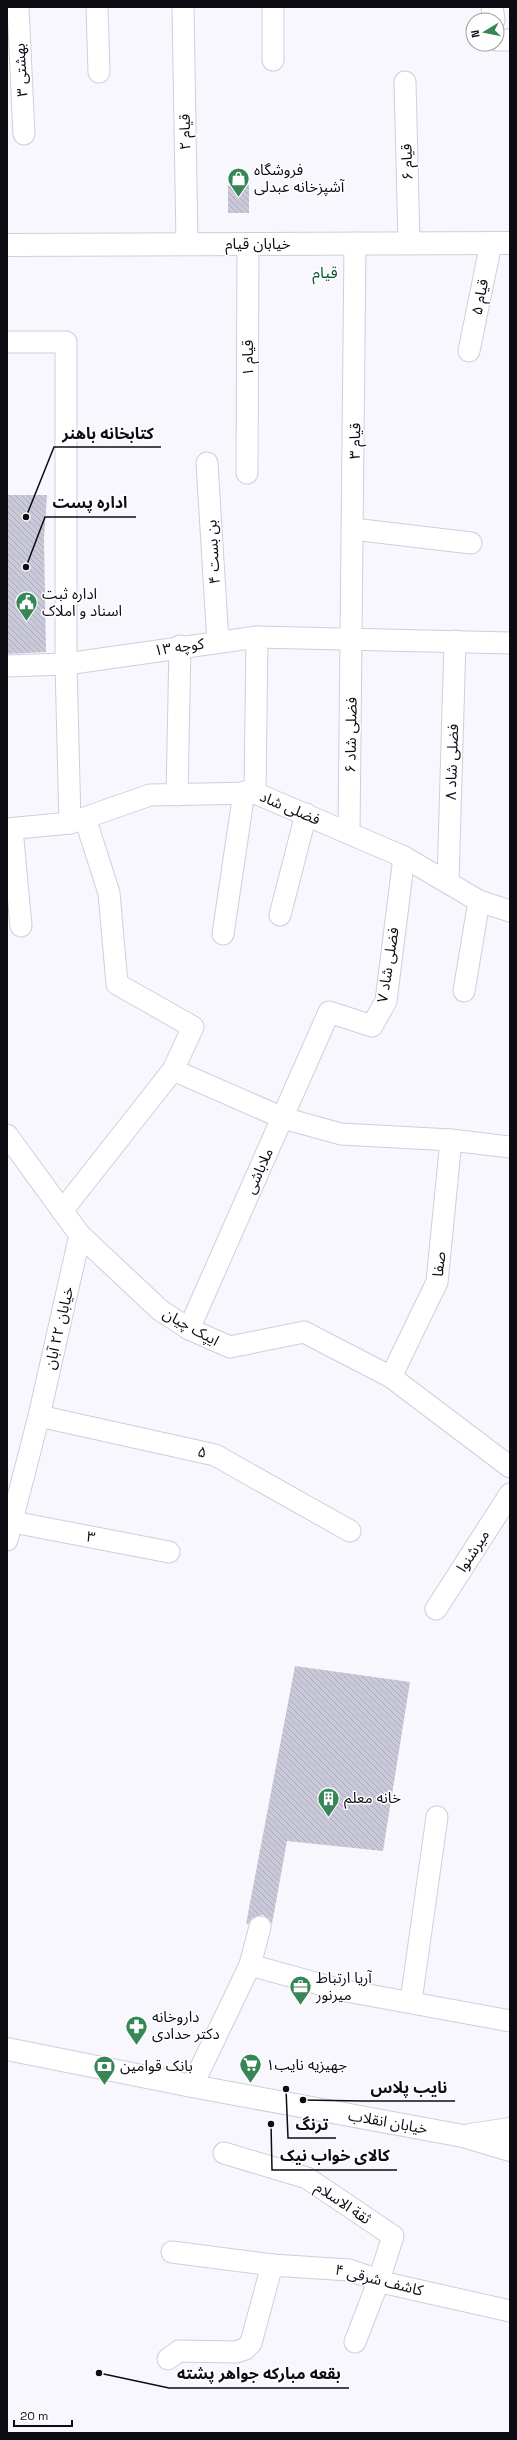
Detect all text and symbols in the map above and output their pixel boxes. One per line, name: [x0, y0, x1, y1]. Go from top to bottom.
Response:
north arrow: [465, 12, 505, 52]
text: N: [468, 29, 483, 39]
street label: بهشتی ۳: [10, 43, 31, 97]
street label: قیام ۲: [175, 113, 196, 150]
street label: قیام ۶: [396, 143, 419, 181]
place label: فروشگاه آشپزخانه عبدلی: [254, 160, 345, 197]
shop icon: فروشگاه آشپزخانه عبدلی: [225, 166, 251, 199]
street label: خیابان قیام: [225, 234, 291, 255]
district label: قیام: [312, 262, 338, 285]
street label: قیام ۵: [467, 277, 494, 317]
street label: قیام ۱: [238, 340, 259, 376]
callout: کتابخانه باهنر: [54, 419, 161, 447]
street label: قیام ۳: [345, 422, 366, 459]
text: کتابخانه باهنر: [61, 423, 154, 444]
callout: اداره پست: [45, 489, 136, 517]
text: اداره پست: [53, 492, 127, 513]
street label: بن بست ۴: [201, 519, 224, 585]
place label: اداره ثبت اسناد و املاک: [42, 584, 122, 620]
public building icon: اداره ثبت اسناد و املاک: [13, 590, 39, 623]
street label: کوچه ۱۳: [153, 633, 206, 660]
street label: فضلی شاد ۶: [340, 697, 361, 773]
street label: فضلی شاد ۸: [441, 723, 462, 800]
street label: فضلی شاد: [257, 786, 323, 829]
street label: فضلی شاد ۷: [372, 926, 403, 1004]
street label: ملاباشی: [240, 1145, 277, 1197]
street label: صفا: [428, 1250, 449, 1278]
street label: خیابان ۲۲ آبان: [40, 1284, 77, 1371]
street label: ایپک چیان: [159, 1303, 223, 1351]
street label: ۵: [196, 1441, 208, 1462]
street label: ۳: [85, 1526, 98, 1547]
street label: میرشنوا: [452, 1526, 493, 1575]
building icon: خانه معلم: [315, 1785, 341, 1818]
place label: خانه معلم: [344, 1788, 401, 1809]
place label: آریا ارتباط میرنور: [315, 1968, 372, 2004]
office icon: آریا ارتباط میرنور: [287, 1974, 313, 2007]
place label: داروخانه دکتر حدادی: [152, 2007, 220, 2043]
pharmacy icon: داروخانه دکتر حدادی: [124, 2013, 150, 2046]
supermarket icon: جهیزیه نایب۱: [238, 2052, 264, 2085]
bank icon: بانک قوامین: [92, 2053, 118, 2086]
place label: جهیزیه نایب۱: [266, 2055, 347, 2074]
place label: بانک قوامین: [120, 2056, 193, 2075]
callout: نایب پلاس: [362, 2073, 455, 2101]
text: نایب پلاس: [371, 2077, 447, 2098]
street label: خیابان انقلاب: [347, 2105, 429, 2138]
callout: ترنگ: [288, 2110, 336, 2138]
text: ترنگ: [296, 2114, 329, 2135]
callout: کالای خواب نیک: [272, 2142, 397, 2170]
text: کالای خواب نیک: [280, 2145, 391, 2166]
street label: ثقة‌ الاسلام: [311, 2177, 375, 2230]
street label: کاشف شرقی ۴: [333, 2259, 426, 2300]
callout: بقعه مبارکه جواهر پشته: [169, 2360, 349, 2388]
text: بقعه مبارکه جواهر پشته: [177, 2363, 341, 2384]
scale bar: [14, 2402, 72, 2428]
text: 20 m: [20, 2408, 48, 2424]

